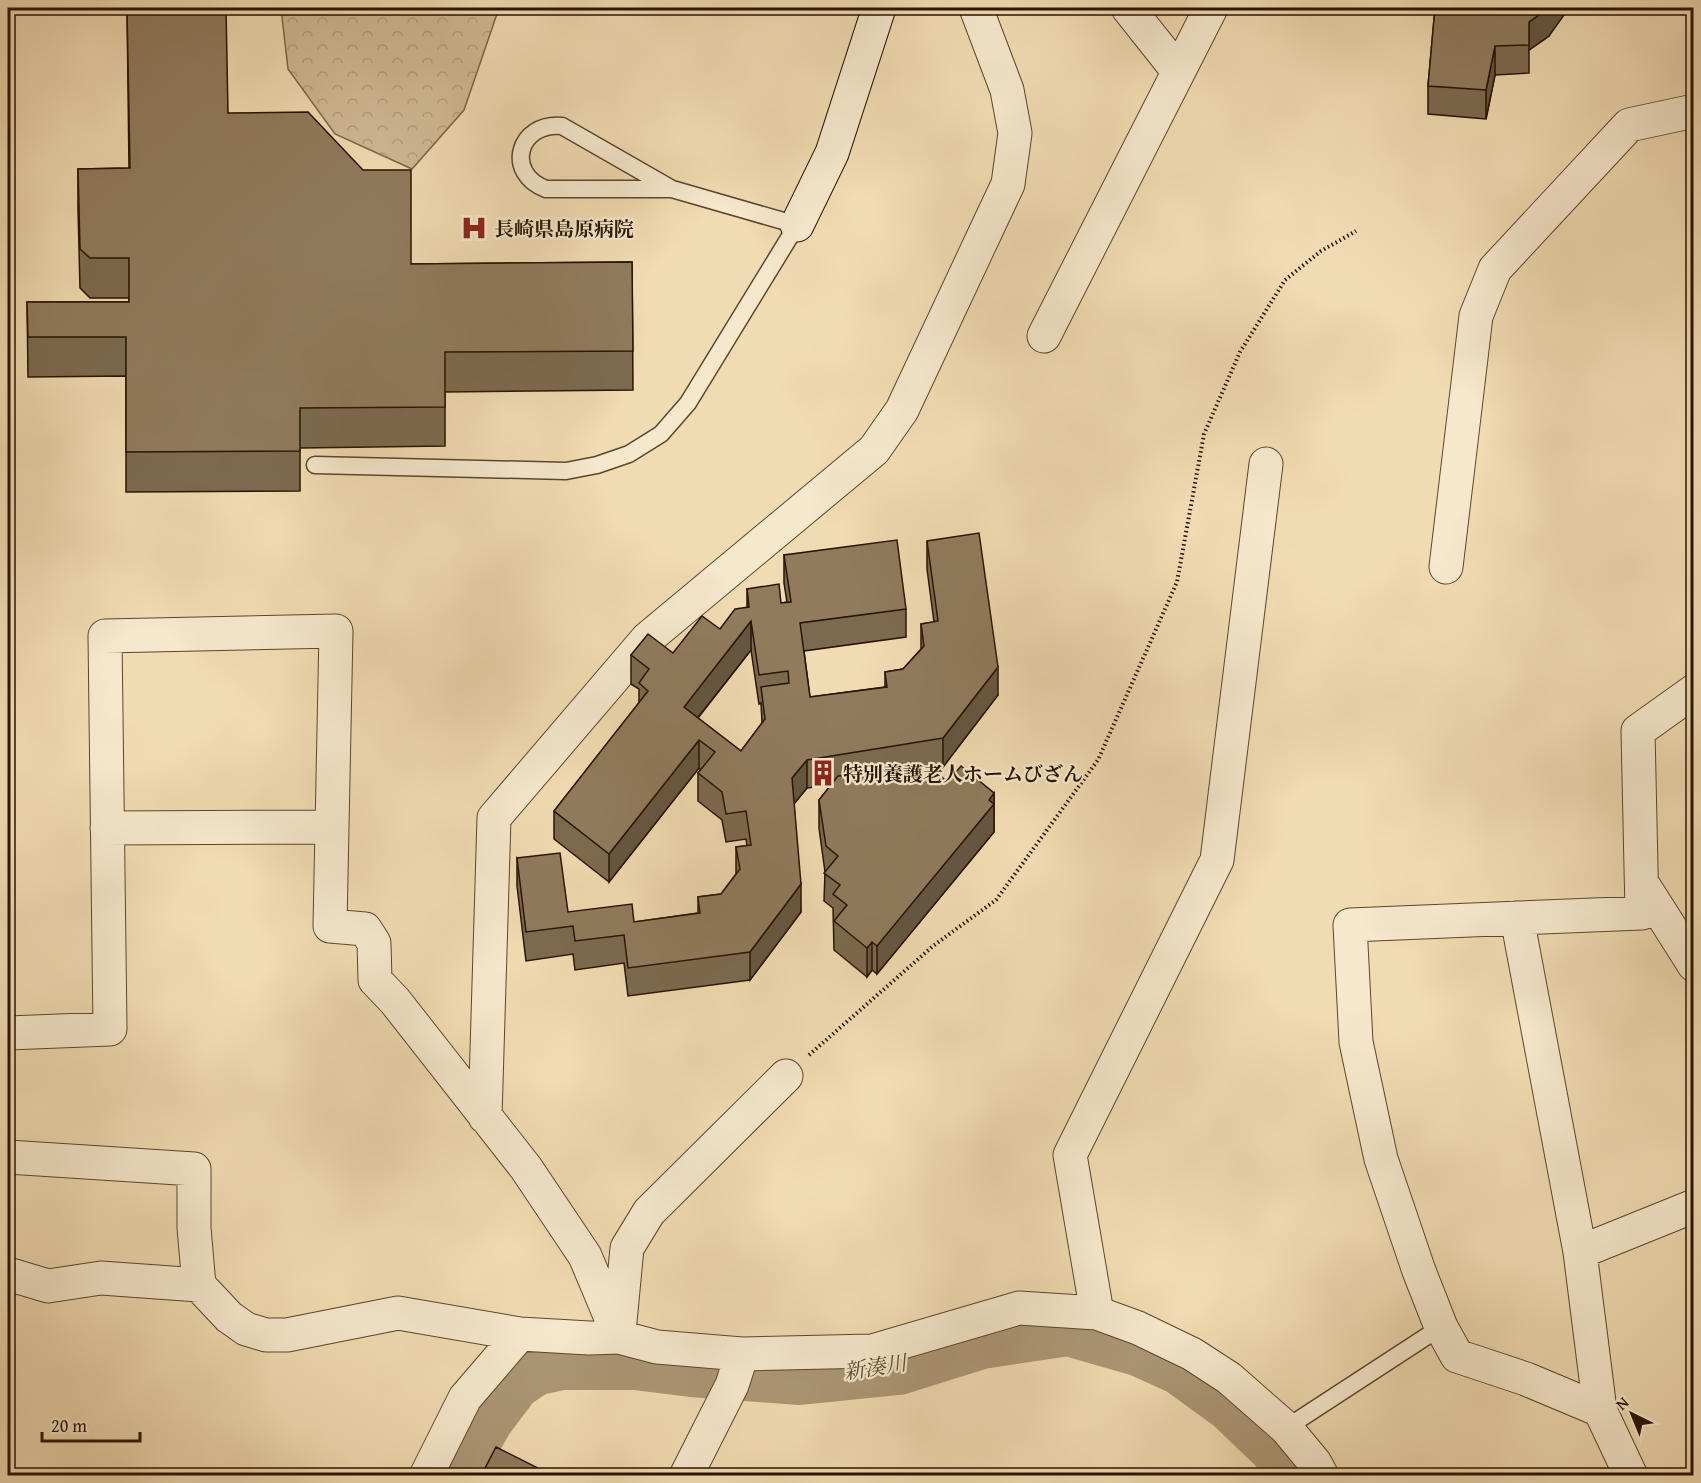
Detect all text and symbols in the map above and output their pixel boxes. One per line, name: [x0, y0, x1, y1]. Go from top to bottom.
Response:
hospital icon: 長崎県島原病院: [459, 213, 489, 243]
place label: 長崎県島原病院: [494, 214, 634, 243]
building icon: 特別養護老人ホームびざん: [808, 758, 838, 788]
place label: 特別養護老人ホームびざん: [843, 759, 1083, 788]
water label: 新湊川: [841, 1346, 911, 1387]
north arrow: [1602, 1384, 1662, 1444]
text: N: [1610, 1390, 1634, 1415]
scale bar: [42, 1405, 140, 1443]
text: 20 m: [51, 1412, 87, 1439]

